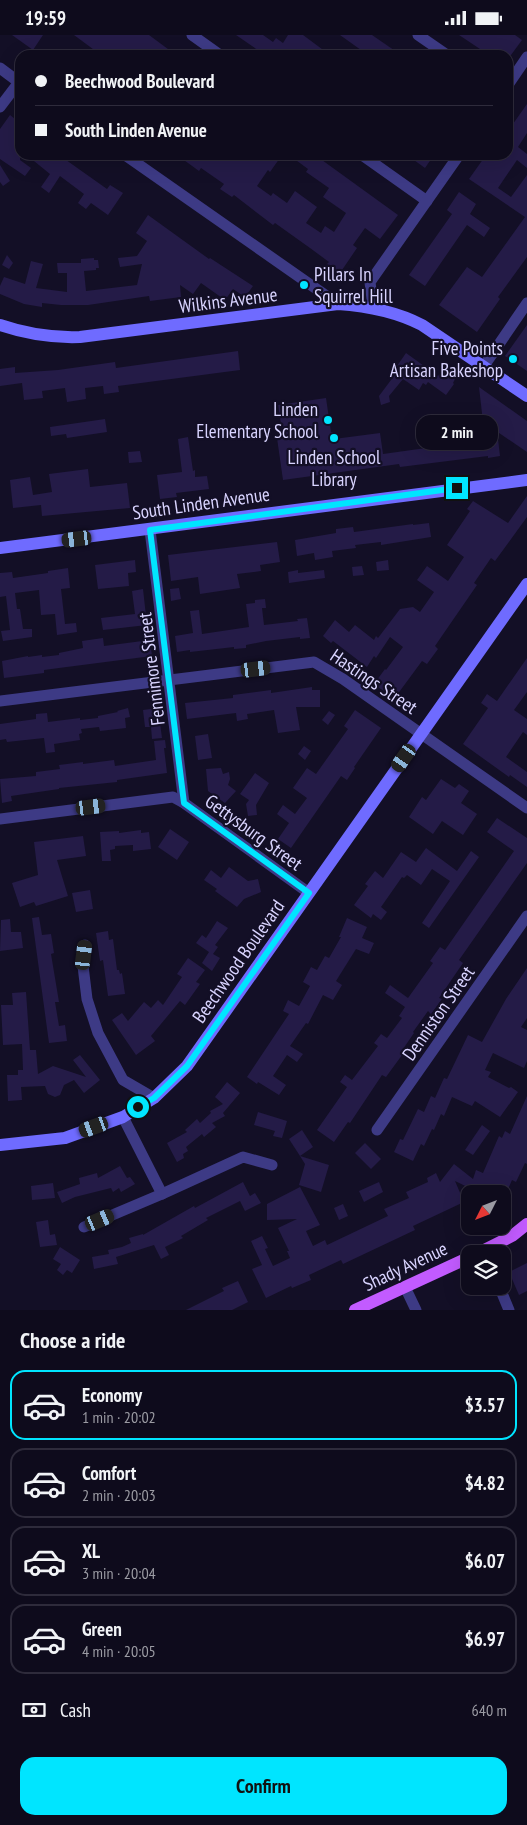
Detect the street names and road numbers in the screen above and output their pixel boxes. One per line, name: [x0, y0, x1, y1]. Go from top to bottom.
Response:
street label: Wilkins Avenue: [177, 282, 279, 318]
street label: South Linden Avenue: [131, 481, 271, 525]
street label: Fennimore Street: [132, 610, 170, 727]
street label: Hastings Street: [326, 643, 423, 719]
street label: Gettysburg Street: [201, 789, 308, 876]
street label: Beechwood Boulevard: [187, 895, 289, 1027]
street label: Denniston Street: [397, 960, 480, 1065]
street label: Shady Avenue: [359, 1236, 451, 1296]

